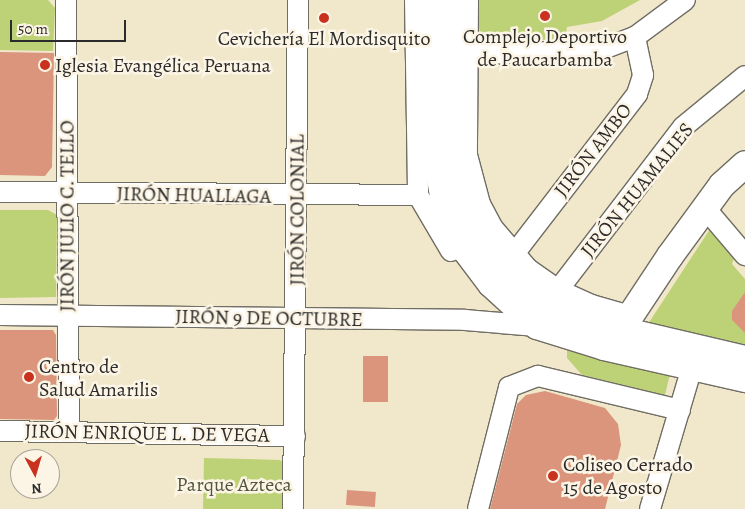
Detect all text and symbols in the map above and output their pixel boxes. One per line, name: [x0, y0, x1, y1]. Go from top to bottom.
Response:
scale bar: [12, 10, 129, 42]
marker: Complejo Deportivo de Paucarbamba: [539, 10, 551, 22]
marker: Cevichería El Mordisquito: [318, 12, 330, 24]
text: 50 m: [18, 19, 48, 39]
place label: Complejo Deportivo de Paucarbamba: [463, 24, 627, 71]
place label: Cevichería El Mordisquito: [218, 26, 430, 50]
place label: Iglesia Evangélica Peruana: [55, 53, 271, 77]
marker: Iglesia Evangélica Peruana: [39, 59, 51, 71]
street label: JIRÓN AMBO: [549, 98, 637, 202]
street label: JIRÓN HUAMALIES: [575, 118, 699, 262]
street label: JIRÓN JULIO C. TELLO: [55, 120, 79, 312]
street label: JIRÓN COLONIAL: [285, 134, 309, 286]
street label: JIRÓN HUALLAGA: [116, 182, 272, 208]
street label: JIRÓN 9 DE OCTUBRE: [175, 304, 363, 332]
place label: Centro de Salud Amarilis: [39, 354, 158, 401]
marker: Centro de Salud Amarilis: [23, 371, 35, 383]
street label: JIRÓN ENRIQUE L. DE VEGA: [24, 419, 270, 447]
north arrow: [10, 449, 60, 499]
place label: Coliseo Cerrado 15 de Agosto: [563, 452, 693, 499]
marker: Coliseo Cerrado 15 de Agosto: [547, 470, 559, 482]
park label: Parque Azteca: [176, 472, 292, 496]
text: N: [30, 478, 43, 498]

